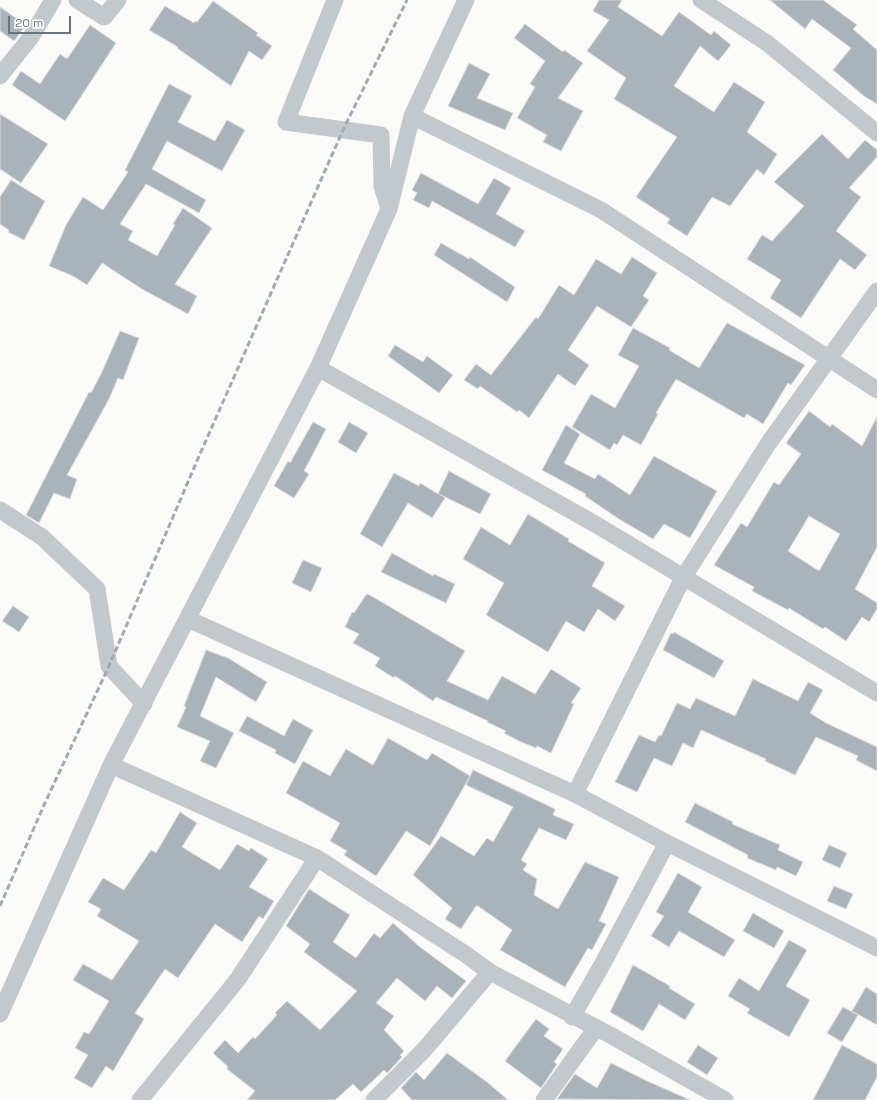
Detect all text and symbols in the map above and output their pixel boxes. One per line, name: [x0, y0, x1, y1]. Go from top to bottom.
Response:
scale bar: [10, 8, 73, 34]
text: 20 m: [15, 15, 43, 31]

